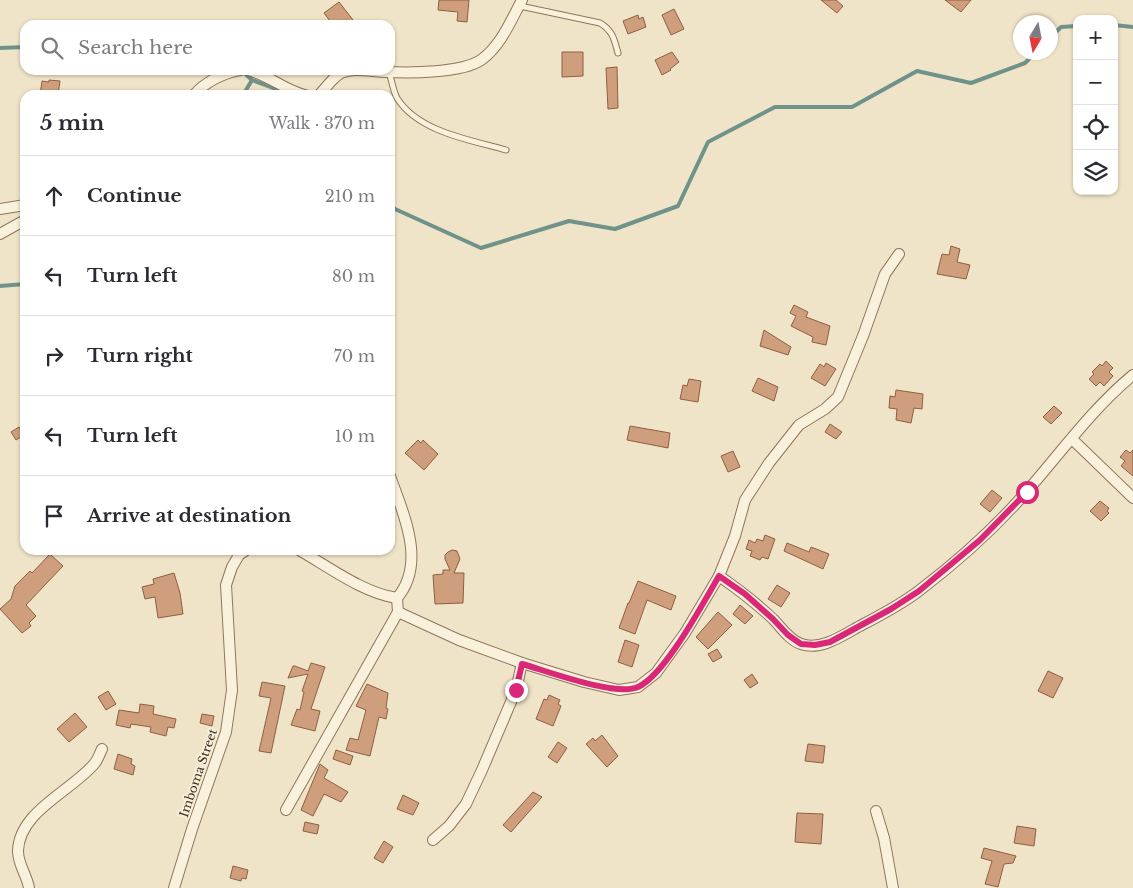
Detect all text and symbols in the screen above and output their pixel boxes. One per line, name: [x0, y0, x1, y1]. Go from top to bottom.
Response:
north arrow: [1013, 15, 1058, 60]
map controls: [1073, 15, 1118, 195]
button: +: [1073, 15, 1118, 60]
search box: [20, 20, 395, 75]
icon: search: [38, 34, 66, 62]
text: Search here: [78, 36, 193, 59]
button: −: [1073, 60, 1118, 105]
button: locate: [1073, 105, 1118, 150]
text: 5 min: [40, 110, 104, 136]
text: Walk · 370 m: [269, 113, 375, 133]
button: layers: [1073, 150, 1118, 195]
icon: ahead: [40, 182, 68, 210]
text: Continue: [87, 184, 182, 207]
text: 210 m: [325, 186, 375, 206]
icon: left: [40, 262, 68, 290]
text: Turn left: [87, 264, 178, 287]
text: 80 m: [332, 266, 375, 286]
icon: right: [40, 342, 68, 370]
text: Turn right: [87, 344, 193, 367]
text: 70 m: [334, 346, 375, 366]
icon: left: [40, 422, 68, 450]
text: Turn left: [87, 424, 178, 447]
text: 10 m: [335, 426, 375, 446]
route start: [1016, 481, 1039, 504]
icon: arrive: [40, 502, 68, 530]
text: Arrive at destination: [87, 504, 291, 527]
route end: [505, 679, 528, 702]
street label: Imboma Street: [176, 726, 220, 819]

